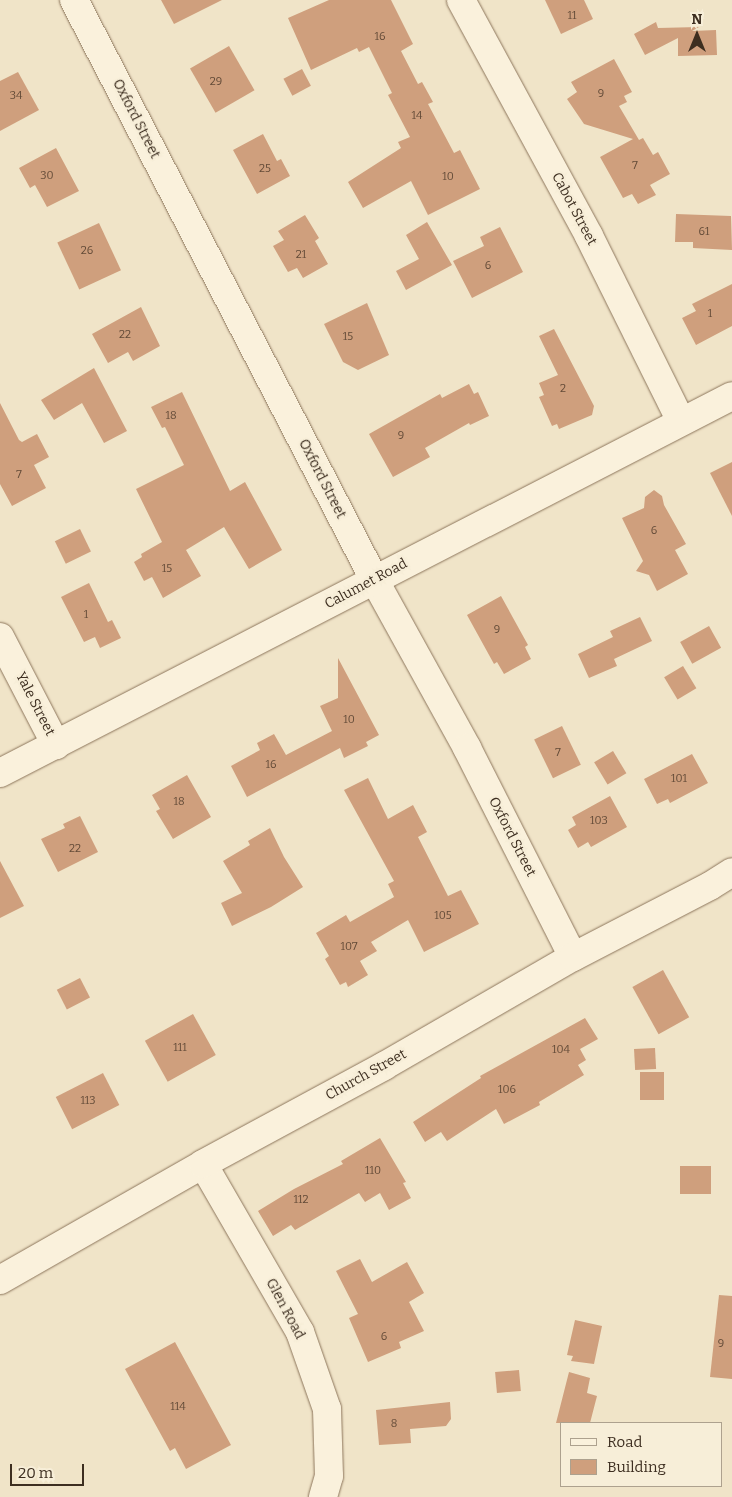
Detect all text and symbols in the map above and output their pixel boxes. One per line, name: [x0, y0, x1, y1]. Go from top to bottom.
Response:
house number: 11: [568, 9, 576, 23]
north arrow: [672, 10, 722, 60]
text: N: [692, 11, 702, 28]
house number: 16: [375, 30, 385, 44]
house number: 29: [210, 75, 222, 89]
street label: Oxford Street: [109, 76, 163, 162]
house number: 9: [598, 87, 604, 101]
house number: 34: [10, 89, 22, 103]
house number: 14: [412, 109, 422, 123]
house number: 7: [632, 159, 638, 173]
house number: 25: [259, 162, 271, 176]
house number: 30: [40, 169, 54, 183]
house number: 10: [442, 170, 454, 184]
street label: Cabot Street: [548, 170, 600, 248]
house number: 61: [699, 225, 709, 239]
house number: 26: [81, 244, 93, 258]
house number: 21: [296, 248, 306, 262]
house number: 6: [485, 259, 491, 273]
house number: 1: [708, 307, 712, 321]
house number: 22: [119, 328, 131, 342]
house number: 15: [343, 330, 353, 344]
house number: 2: [560, 382, 566, 396]
house number: 18: [165, 409, 177, 423]
house number: 9: [398, 429, 404, 443]
street label: Oxford Street: [295, 436, 349, 522]
house number: 7: [16, 468, 22, 482]
house number: 6: [651, 524, 657, 538]
street label: Calumet Road: [322, 555, 410, 613]
house number: 15: [162, 562, 172, 576]
house number: 1: [84, 608, 88, 622]
house number: 9: [494, 623, 500, 637]
street label: Yale Street: [12, 669, 58, 739]
house number: 10: [343, 713, 355, 727]
house number: 7: [555, 746, 561, 760]
house number: 16: [266, 758, 276, 772]
house number: 101: [671, 772, 687, 786]
street label: Oxford Street: [485, 794, 539, 880]
house number: 18: [173, 795, 185, 809]
house number: 103: [590, 814, 608, 828]
house number: 22: [69, 842, 81, 856]
house number: 105: [434, 909, 452, 923]
house number: 107: [340, 940, 358, 954]
house number: 111: [173, 1041, 187, 1055]
house number: 104: [552, 1043, 570, 1057]
street label: Church Street: [323, 1046, 409, 1104]
house number: 106: [498, 1083, 516, 1097]
house number: 113: [80, 1094, 96, 1108]
house number: 110: [365, 1164, 381, 1178]
house number: 112: [294, 1193, 308, 1207]
street label: Glen Road: [262, 1276, 308, 1342]
house number: 6: [381, 1330, 387, 1344]
house number: 9: [718, 1337, 724, 1351]
house number: 114: [170, 1400, 186, 1414]
house number: 8: [391, 1417, 397, 1431]
legend: [560, 1422, 722, 1487]
text: Road: [607, 1433, 642, 1451]
scale bar: [12, 1454, 86, 1486]
text: Building: [607, 1458, 666, 1476]
text: 20 m: [18, 1464, 53, 1482]

